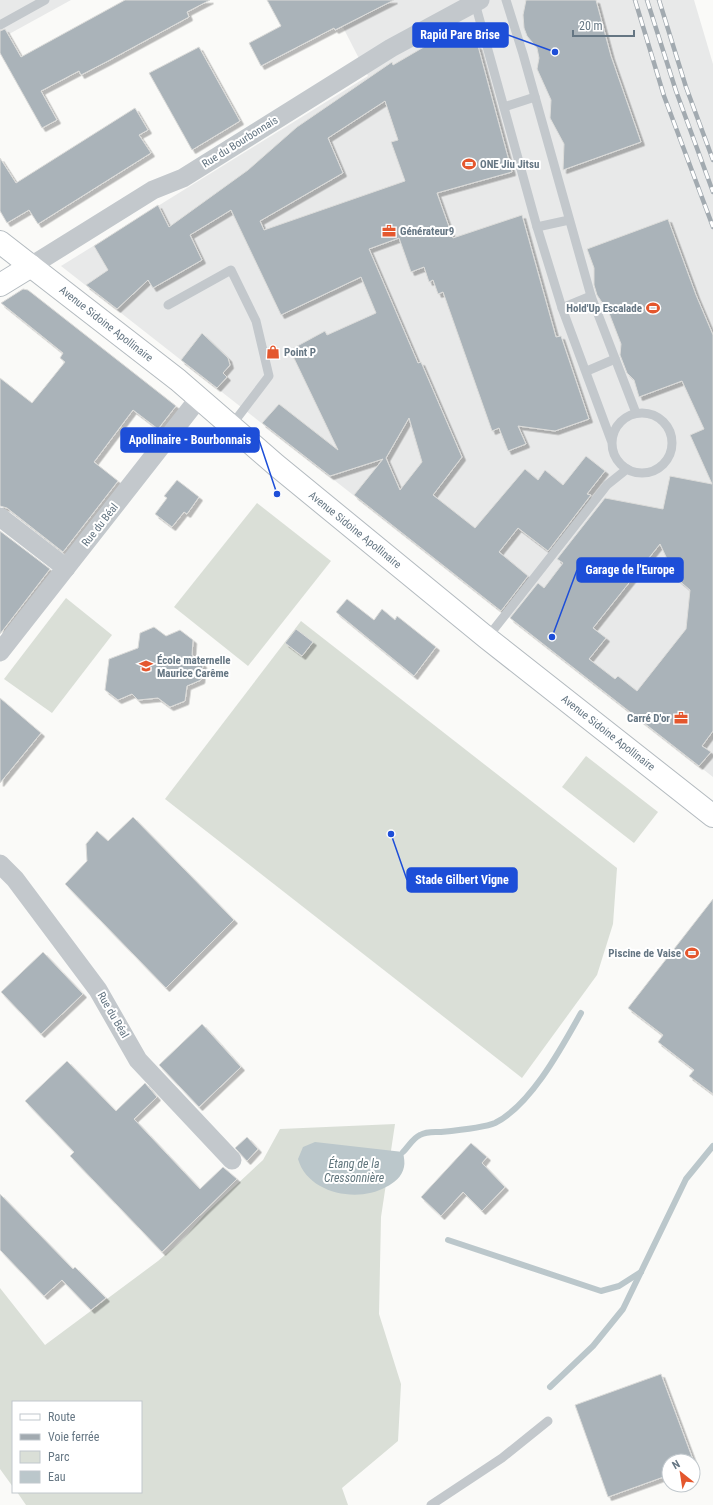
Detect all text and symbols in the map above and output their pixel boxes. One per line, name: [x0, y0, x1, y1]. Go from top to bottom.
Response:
scale bar: [573, 12, 634, 38]
text: 20 m: [579, 19, 603, 33]
callout: Rapid Pare Brise: [413, 23, 508, 47]
text: Rapid Pare Brise: [420, 28, 500, 42]
street label: Rue du Bourbonnais: [200, 114, 280, 170]
sports icon: ONE Jiu Jitsu: [461, 156, 477, 172]
place label: ONE Jiu Jitsu: [480, 158, 539, 171]
office icon: Générateur9: [381, 223, 397, 239]
place label: Générateur9: [400, 225, 454, 238]
street label: Avenue Sidoine Apollinaire: [57, 283, 155, 365]
sports icon: Hold'Up Escalade: [645, 300, 661, 316]
place label: Hold'Up Escalade: [566, 302, 642, 315]
shop icon: Point P: [265, 344, 281, 360]
place label: Point P: [284, 346, 316, 359]
callout: Apollinaire - Bourbonnais: [121, 428, 259, 452]
text: Apollinaire - Bourbonnais: [129, 433, 252, 447]
street label: Avenue Sidoine Apollinaire: [306, 489, 404, 571]
street label: Rue du Béal: [79, 501, 121, 549]
callout: Garage de l'Europe: [577, 558, 683, 582]
text: Garage de l'Europe: [585, 563, 675, 577]
place label: École maternelle Maurice Carême: [157, 654, 231, 680]
school or university icon: École maternelle Maurice Carême: [138, 658, 154, 674]
street label: Avenue Sidoine Apollinaire: [559, 692, 657, 774]
office icon: Carré D'or: [673, 710, 689, 726]
place label: Carré D'or: [627, 712, 670, 725]
callout: Stade Gilbert Vigne: [407, 868, 517, 892]
text: Stade Gilbert Vigne: [415, 873, 509, 887]
sports icon: Piscine de Vaise: [684, 945, 700, 961]
place label: Piscine de Vaise: [608, 947, 681, 960]
street label: Rue du Béal: [95, 990, 131, 1040]
water label: Étang de la Cressonnière: [324, 1156, 385, 1185]
legend: [12, 1401, 142, 1493]
text: Route: [48, 1410, 76, 1424]
text: Voie ferrée: [48, 1430, 100, 1444]
text: Parc: [48, 1450, 70, 1464]
north arrow: [661, 1453, 701, 1493]
text: N: [670, 1457, 683, 1472]
text: Eau: [48, 1470, 66, 1484]

